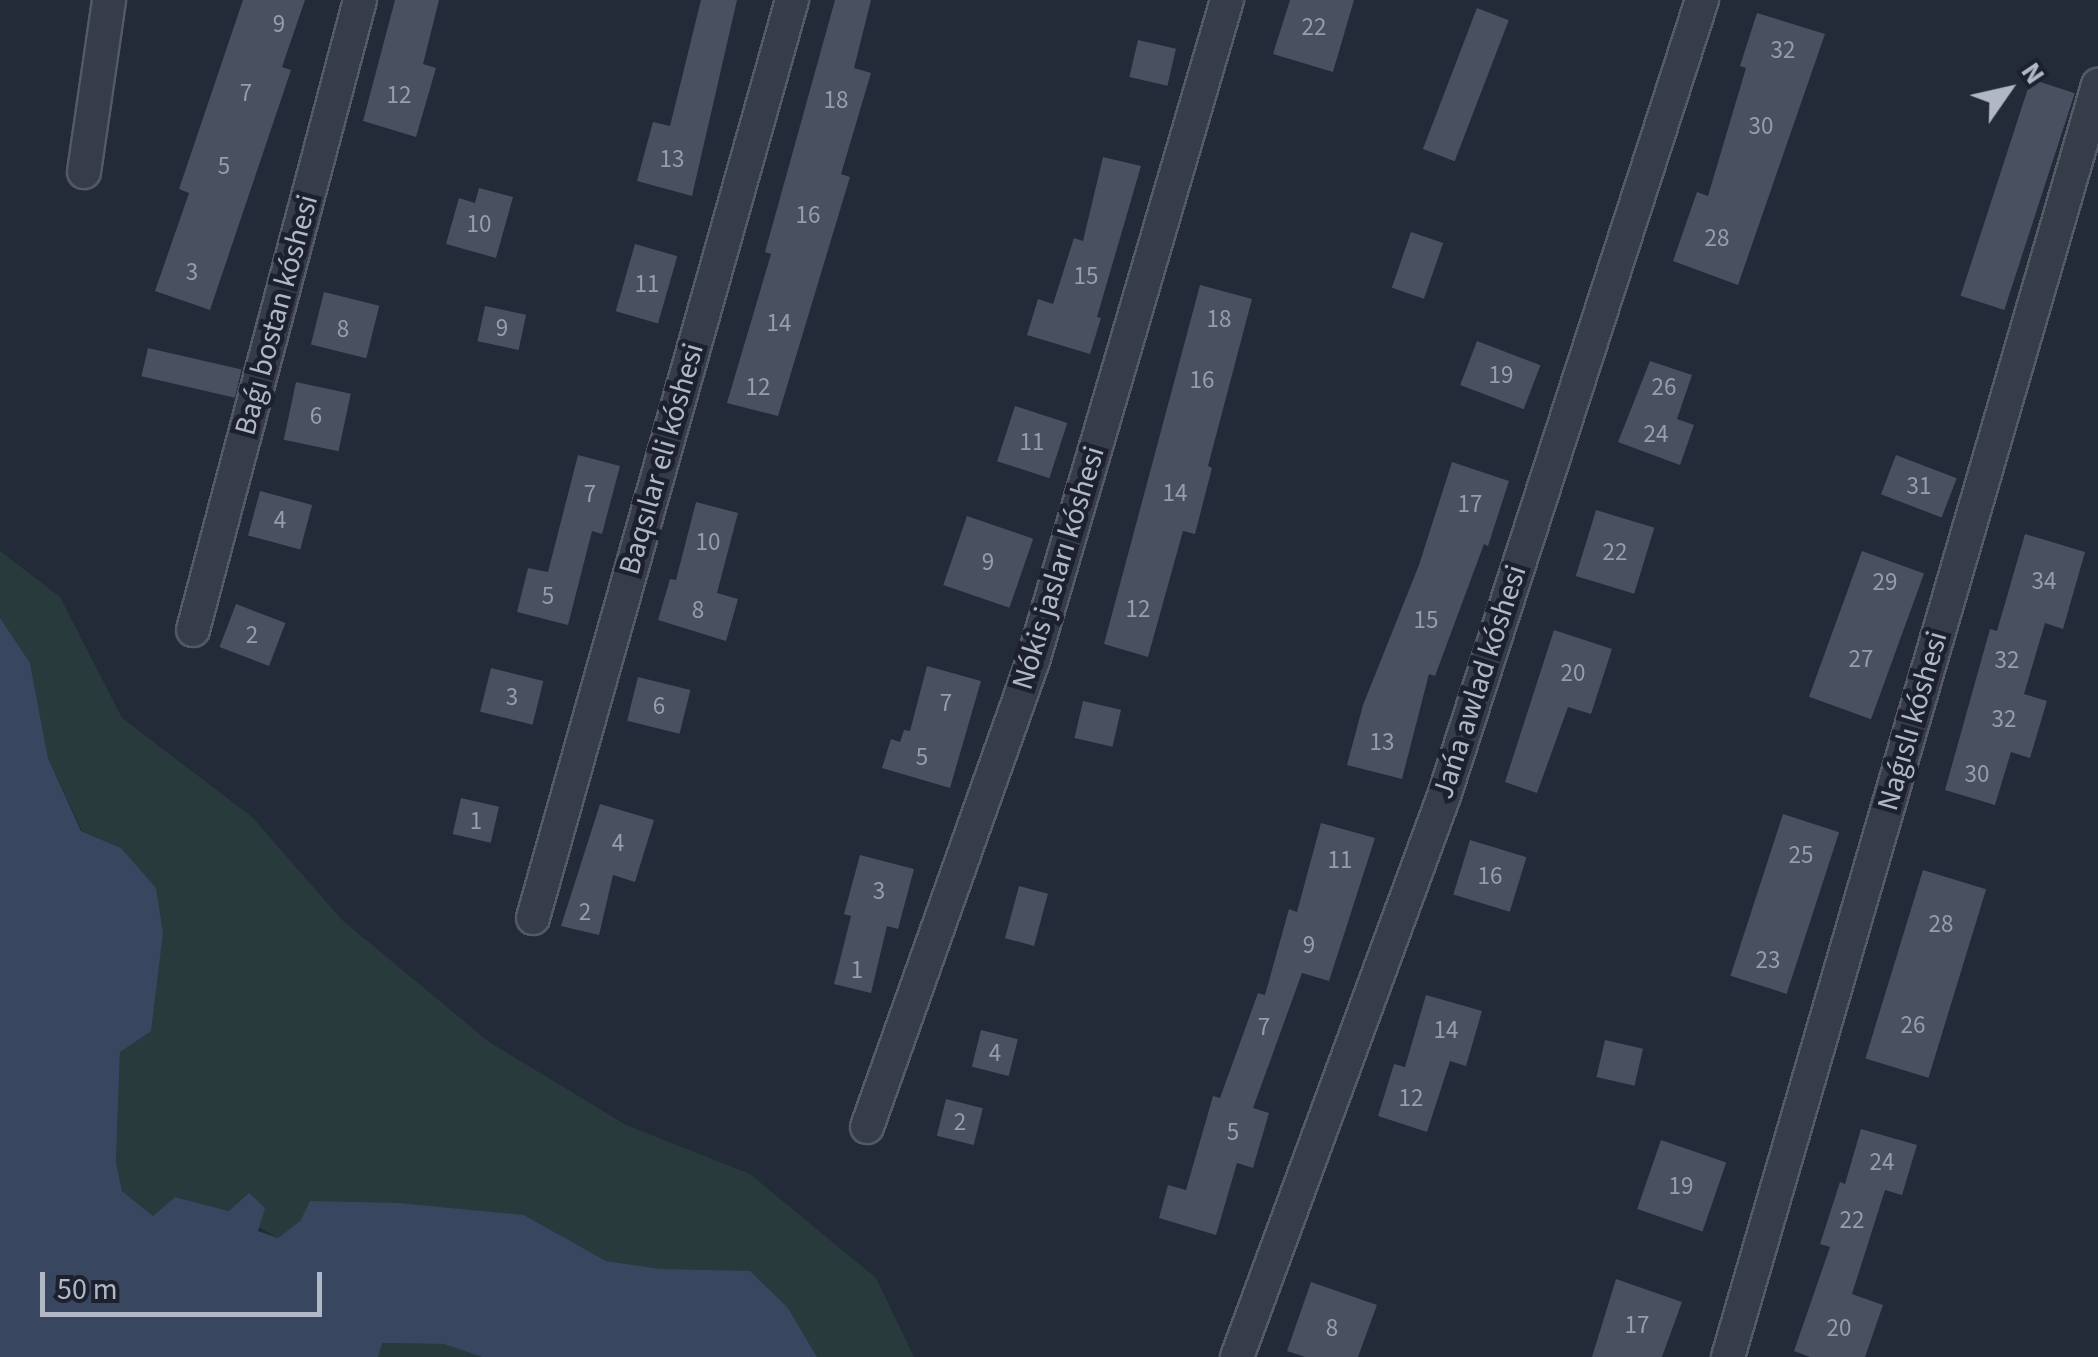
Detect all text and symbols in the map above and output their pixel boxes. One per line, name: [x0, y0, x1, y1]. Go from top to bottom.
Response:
house number: 9: [273, 9, 285, 39]
house number: 22: [1302, 12, 1326, 42]
house number: 32: [1771, 35, 1795, 65]
north arrow: [1958, 40, 2058, 140]
text: N: [2011, 54, 2055, 92]
house number: 7: [240, 78, 252, 108]
house number: 12: [387, 80, 411, 110]
house number: 18: [824, 85, 848, 115]
house number: 30: [1749, 111, 1773, 141]
house number: 13: [660, 144, 684, 174]
house number: 5: [218, 151, 230, 181]
street label: Baǵı bostan kóshesi: [228, 191, 326, 439]
house number: 16: [796, 200, 820, 230]
house number: 10: [467, 209, 491, 239]
house number: 28: [1705, 223, 1729, 253]
house number: 3: [186, 257, 198, 287]
house number: 15: [1074, 261, 1098, 291]
house number: 11: [635, 269, 659, 299]
house number: 18: [1207, 304, 1231, 334]
house number: 14: [767, 308, 791, 338]
house number: 9: [496, 313, 508, 343]
house number: 8: [337, 314, 349, 344]
street label: Baqsılar eli kóshesi: [612, 339, 712, 579]
house number: 19: [1489, 360, 1513, 390]
house number: 16: [1190, 365, 1214, 395]
house number: 12: [746, 372, 770, 402]
house number: 26: [1652, 372, 1676, 402]
house number: 6: [310, 401, 322, 431]
house number: 24: [1644, 419, 1668, 449]
house number: 11: [1020, 427, 1044, 457]
street label: Nókis jasları kóshesi: [1005, 442, 1113, 694]
house number: 31: [1907, 471, 1931, 501]
house number: 14: [1163, 478, 1187, 508]
house number: 7: [584, 479, 596, 509]
house number: 17: [1458, 489, 1482, 519]
house number: 4: [274, 505, 286, 535]
house number: 10: [696, 527, 720, 557]
house number: 22: [1603, 537, 1627, 567]
house number: 9: [982, 547, 994, 577]
street label: Jańa awlad kóshesi: [1425, 561, 1535, 803]
house number: 34: [2032, 566, 2056, 596]
house number: 29: [1873, 567, 1897, 597]
house number: 5: [542, 581, 554, 611]
house number: 12: [1126, 594, 1150, 624]
house number: 8: [692, 595, 704, 625]
house number: 15: [1414, 605, 1438, 635]
house number: 2: [246, 620, 258, 650]
street label: Naǵıslı kóshesi: [1870, 627, 1956, 815]
house number: 27: [1849, 644, 1873, 674]
house number: 32: [1995, 645, 2019, 675]
house number: 20: [1561, 658, 1585, 688]
house number: 3: [506, 682, 518, 712]
house number: 7: [940, 688, 952, 718]
house number: 6: [653, 691, 665, 721]
house number: 32: [1992, 704, 2016, 734]
house number: 13: [1370, 727, 1394, 757]
house number: 5: [916, 742, 928, 772]
house number: 30: [1965, 759, 1989, 789]
house number: 1: [470, 806, 482, 836]
house number: 4: [612, 828, 624, 858]
house number: 25: [1789, 840, 1813, 870]
house number: 11: [1328, 845, 1352, 875]
house number: 16: [1478, 861, 1502, 891]
house number: 3: [873, 876, 885, 906]
house number: 2: [579, 897, 591, 927]
house number: 28: [1929, 909, 1953, 939]
house number: 9: [1303, 930, 1315, 960]
house number: 23: [1756, 945, 1780, 975]
house number: 1: [851, 955, 863, 985]
house number: 26: [1901, 1010, 1925, 1040]
house number: 7: [1258, 1012, 1270, 1042]
house number: 14: [1434, 1015, 1458, 1045]
house number: 4: [989, 1038, 1001, 1068]
house number: 12: [1399, 1083, 1423, 1113]
house number: 2: [954, 1107, 966, 1137]
house number: 5: [1227, 1117, 1239, 1147]
house number: 24: [1870, 1147, 1894, 1177]
house number: 19: [1669, 1171, 1693, 1201]
house number: 22: [1840, 1205, 1864, 1235]
scale bar: [45, 1252, 328, 1314]
text: 50 m: [57, 1268, 118, 1311]
house number: 17: [1625, 1310, 1649, 1340]
house number: 8: [1326, 1313, 1338, 1343]
house number: 20: [1827, 1313, 1851, 1343]

